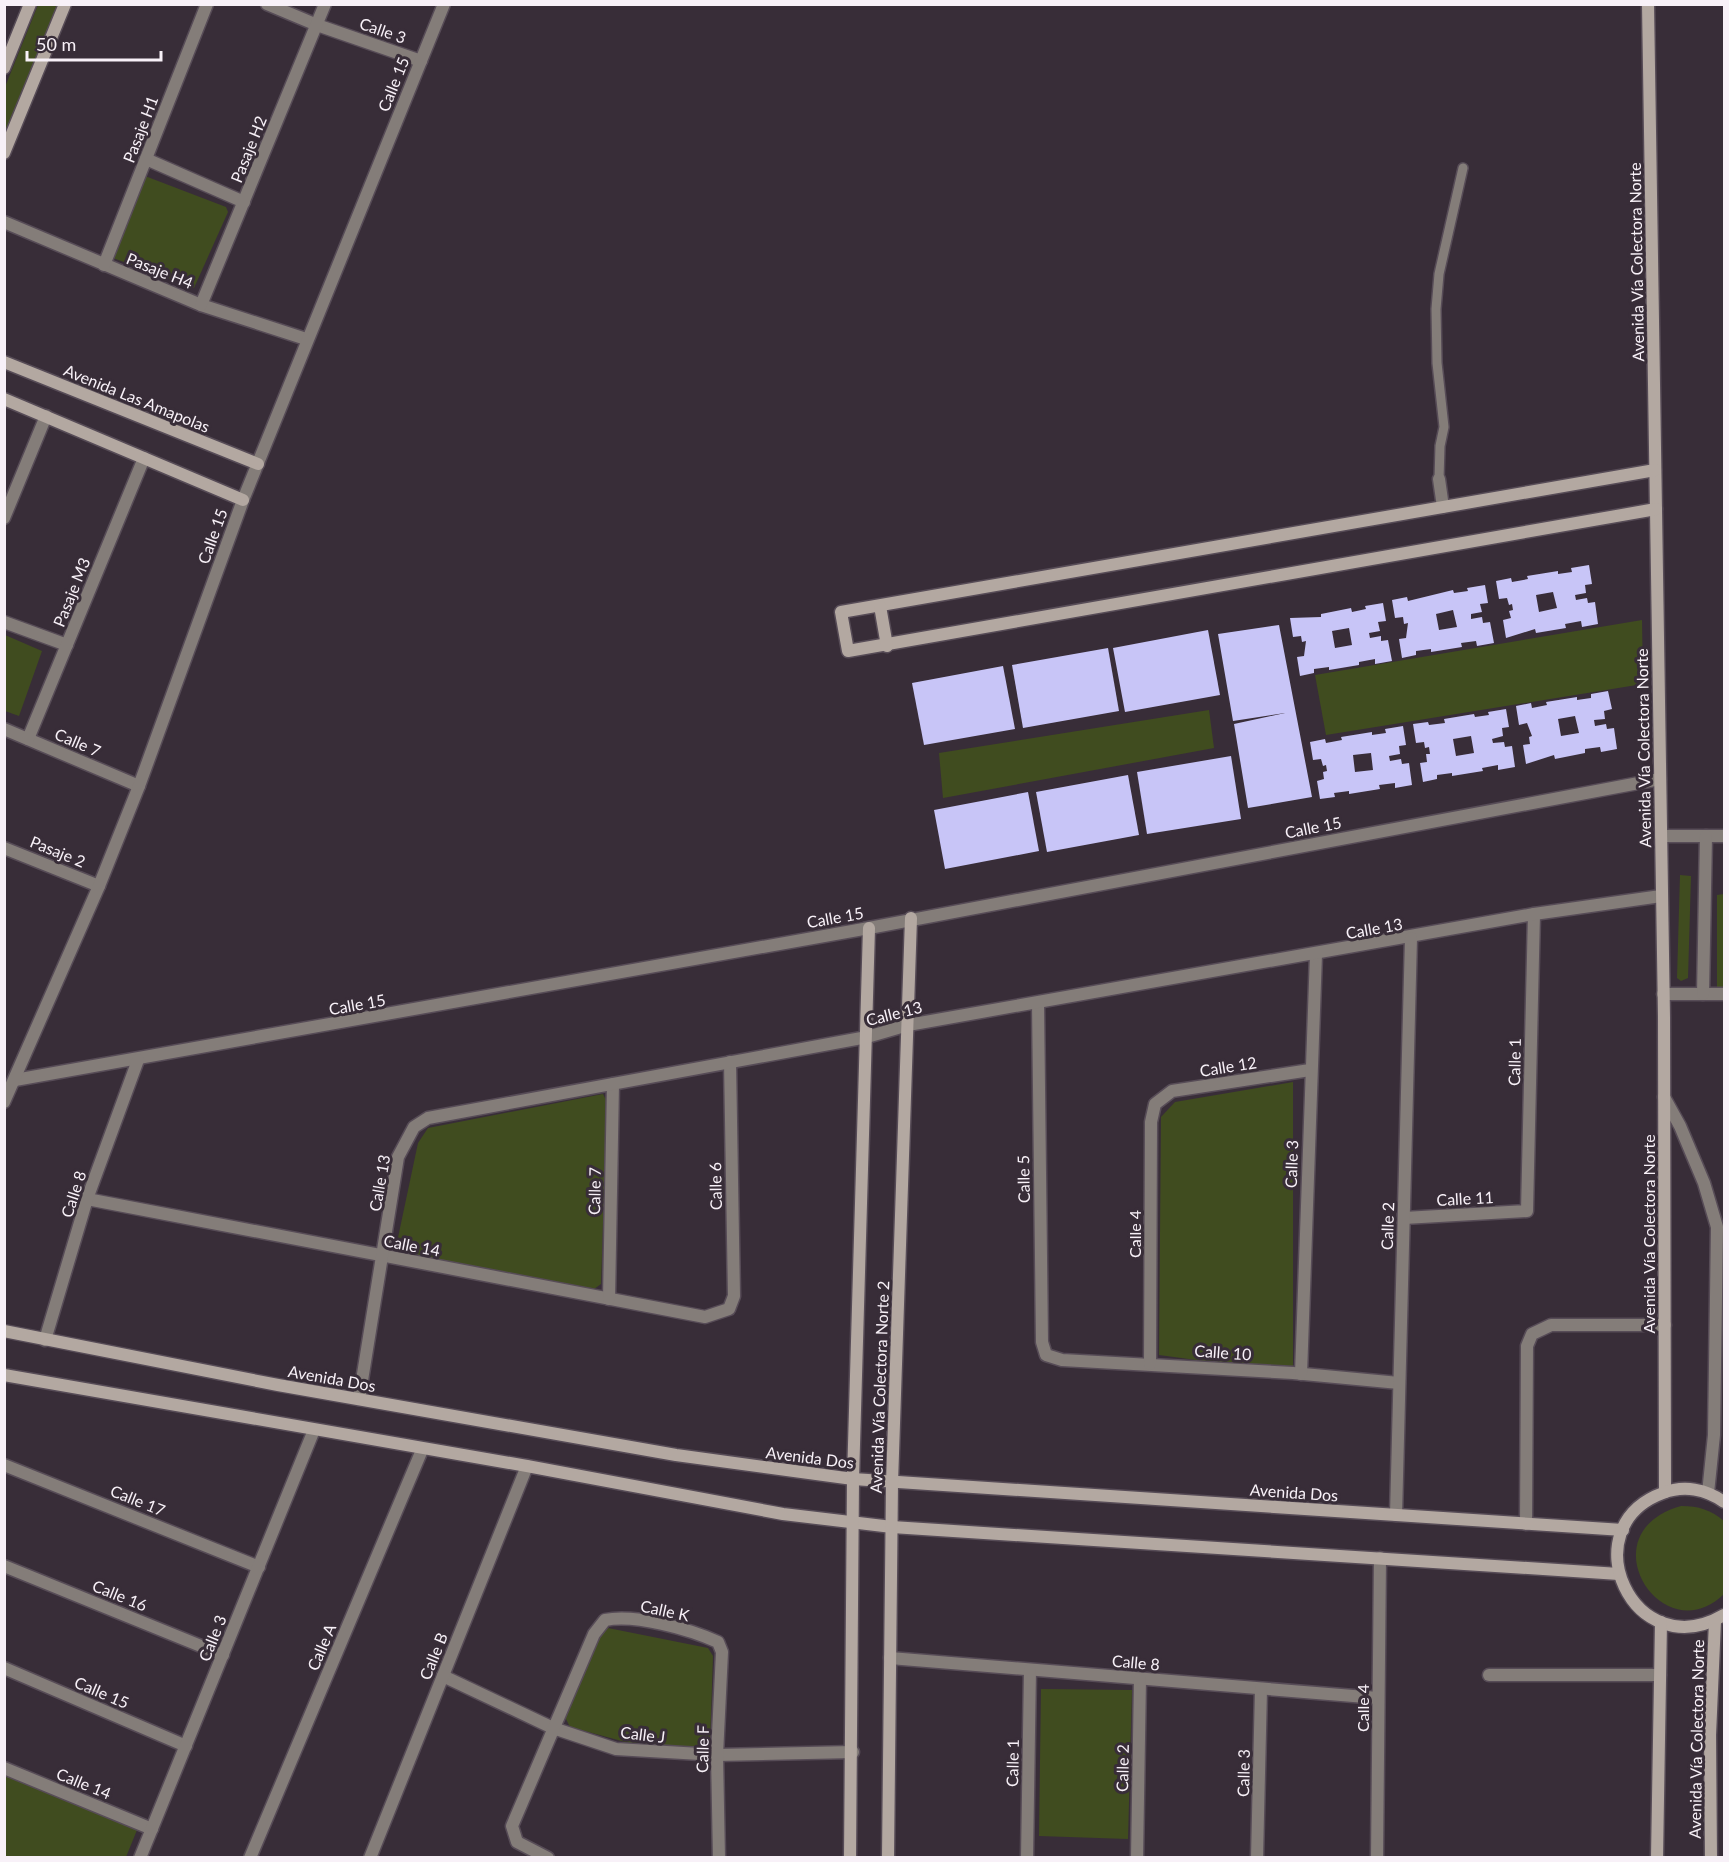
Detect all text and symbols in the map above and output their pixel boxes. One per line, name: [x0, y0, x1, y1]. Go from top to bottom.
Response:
street label: Calle 3: [357, 13, 409, 47]
scale bar: [27, 24, 160, 62]
text: 50 m: [36, 33, 76, 55]
street label: Calle 15: [373, 54, 413, 114]
street label: Pasaje H1: [119, 93, 161, 165]
street label: Pasaje H2: [226, 113, 270, 185]
street label: Avenida Vía Colectora Norte: [1625, 162, 1647, 362]
street label: Pasaje H4: [124, 248, 196, 292]
street label: Avenida Las Amapolas: [61, 360, 213, 436]
street label: Calle 15: [193, 506, 231, 566]
street label: Pasaje M3: [49, 555, 93, 629]
street label: Avenida Vía Colectora Norte: [1632, 648, 1654, 848]
street label: Calle 7: [52, 724, 104, 760]
street label: Calle 15: [1283, 812, 1343, 842]
street label: Pasaje 2: [28, 831, 88, 871]
street label: Calle 15: [805, 903, 865, 931]
street label: Calle 13: [1344, 914, 1404, 942]
street label: Calle 15: [327, 990, 387, 1018]
street label: Calle 13: [864, 997, 924, 1029]
street label: Calle 1: [1504, 1038, 1524, 1086]
street label: Calle 12: [1198, 1052, 1258, 1080]
street label: Avenida Vía Colectora Norte: [1639, 1134, 1658, 1334]
street label: Calle 3: [1281, 1140, 1301, 1188]
street label: Calle 13: [365, 1153, 393, 1213]
street label: Calle 5: [1013, 1155, 1033, 1203]
street label: Calle 6: [705, 1162, 725, 1210]
street label: Calle 7: [584, 1167, 604, 1215]
street label: Calle 8: [57, 1168, 89, 1220]
street label: Calle 11: [1436, 1187, 1494, 1209]
street label: Calle 2: [1377, 1202, 1397, 1250]
street label: Calle 4: [1125, 1210, 1144, 1258]
street label: Calle 14: [382, 1230, 442, 1260]
street label: Avenida Vía Colectora Norte 2: [866, 1280, 892, 1494]
street label: Calle 10: [1194, 1341, 1252, 1363]
street label: Avenida Dos: [287, 1361, 377, 1395]
street label: Avenida Dos: [765, 1442, 855, 1472]
street label: Avenida Dos: [1249, 1479, 1339, 1505]
street label: Calle 17: [108, 1480, 168, 1520]
street label: Calle 16: [90, 1575, 150, 1615]
street label: Calle K: [639, 1596, 691, 1625]
street label: Calle 3: [194, 1612, 230, 1664]
street label: Calle A: [303, 1621, 339, 1673]
street label: Calle B: [415, 1630, 451, 1682]
street label: Avenida Vía Colectora Norte: [1685, 1639, 1707, 1839]
street label: Calle 8: [1111, 1650, 1161, 1674]
street label: Calle 15: [72, 1672, 132, 1712]
street label: Calle 4: [1353, 1684, 1372, 1732]
street label: Calle J: [619, 1722, 667, 1746]
street label: Calle F: [692, 1725, 712, 1773]
street label: Calle 1: [1002, 1739, 1022, 1787]
street label: Calle 2: [1112, 1744, 1132, 1792]
street label: Calle 3: [1233, 1749, 1253, 1797]
street label: Calle 14: [54, 1763, 114, 1803]

